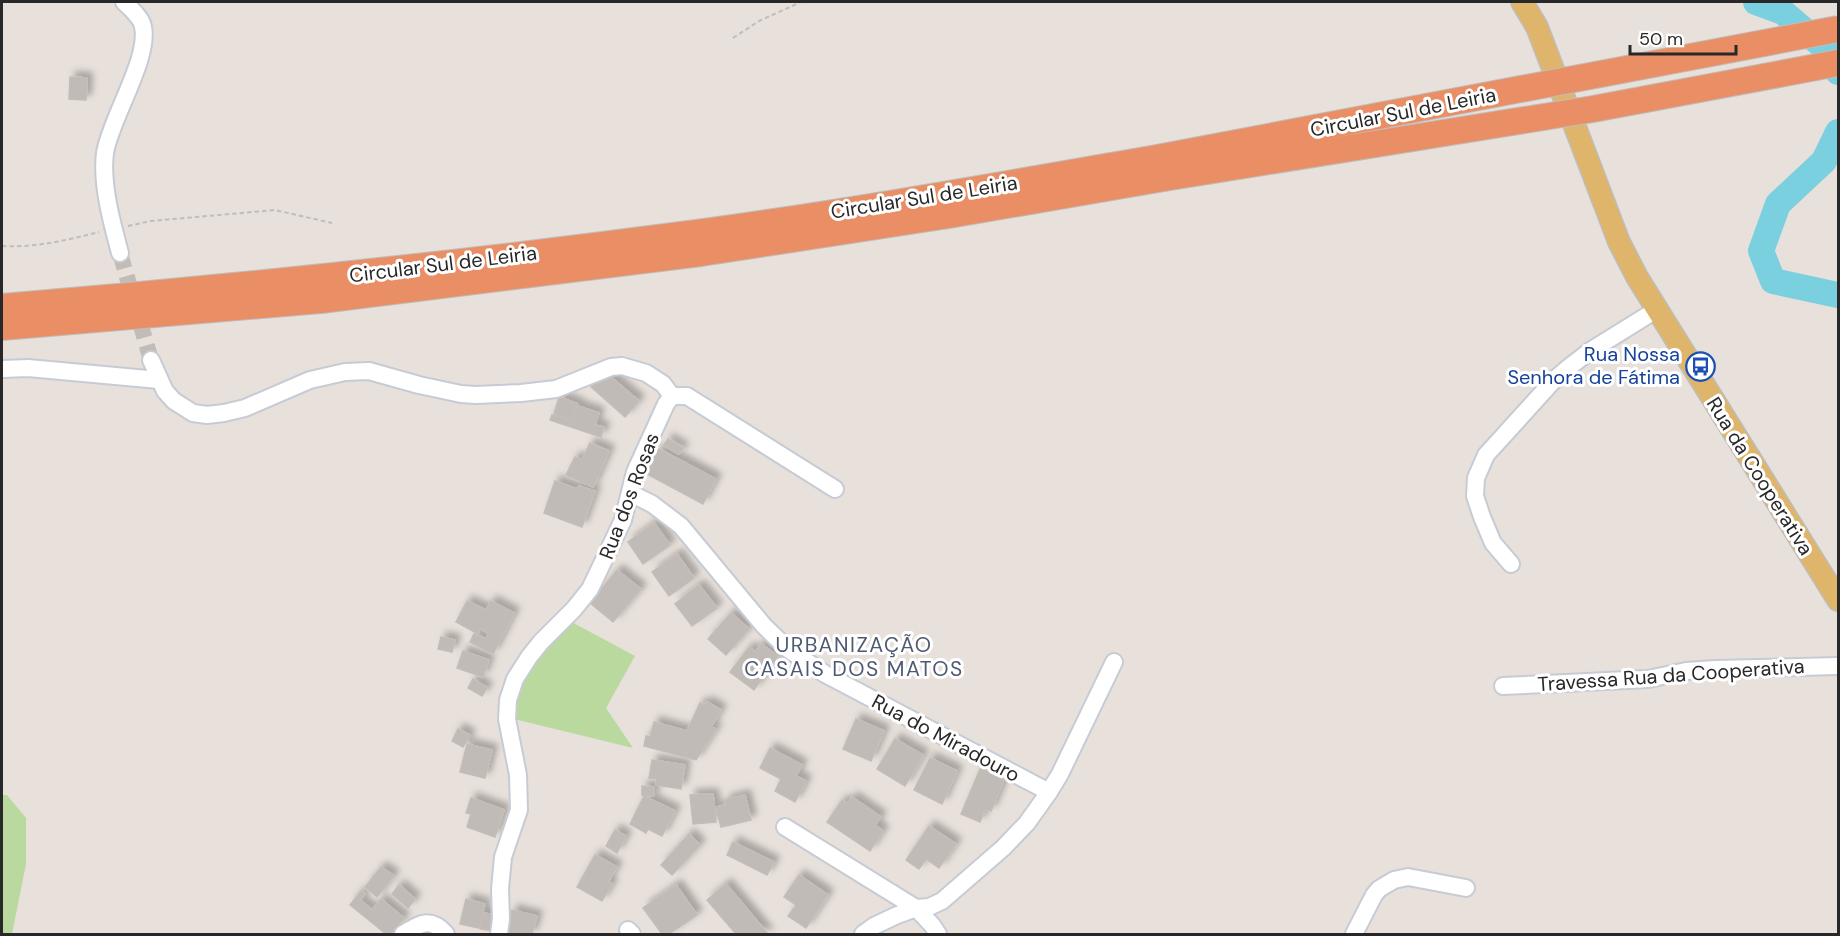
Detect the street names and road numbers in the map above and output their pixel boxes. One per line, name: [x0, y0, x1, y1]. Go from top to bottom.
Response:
street label: Circular Sul de Leiria: [1308, 81, 1498, 143]
street label: Circular Sul de Leiria: [829, 169, 1019, 225]
street label: Circular Sul de Leiria: [348, 240, 538, 288]
street label: Rua da Cooperativa: [1701, 392, 1819, 560]
street label: Rua dos Rosas: [593, 429, 665, 563]
street label: Travessa Rua da Cooperativa: [1537, 653, 1805, 697]
street label: Rua do Miradouro: [868, 688, 1024, 788]

